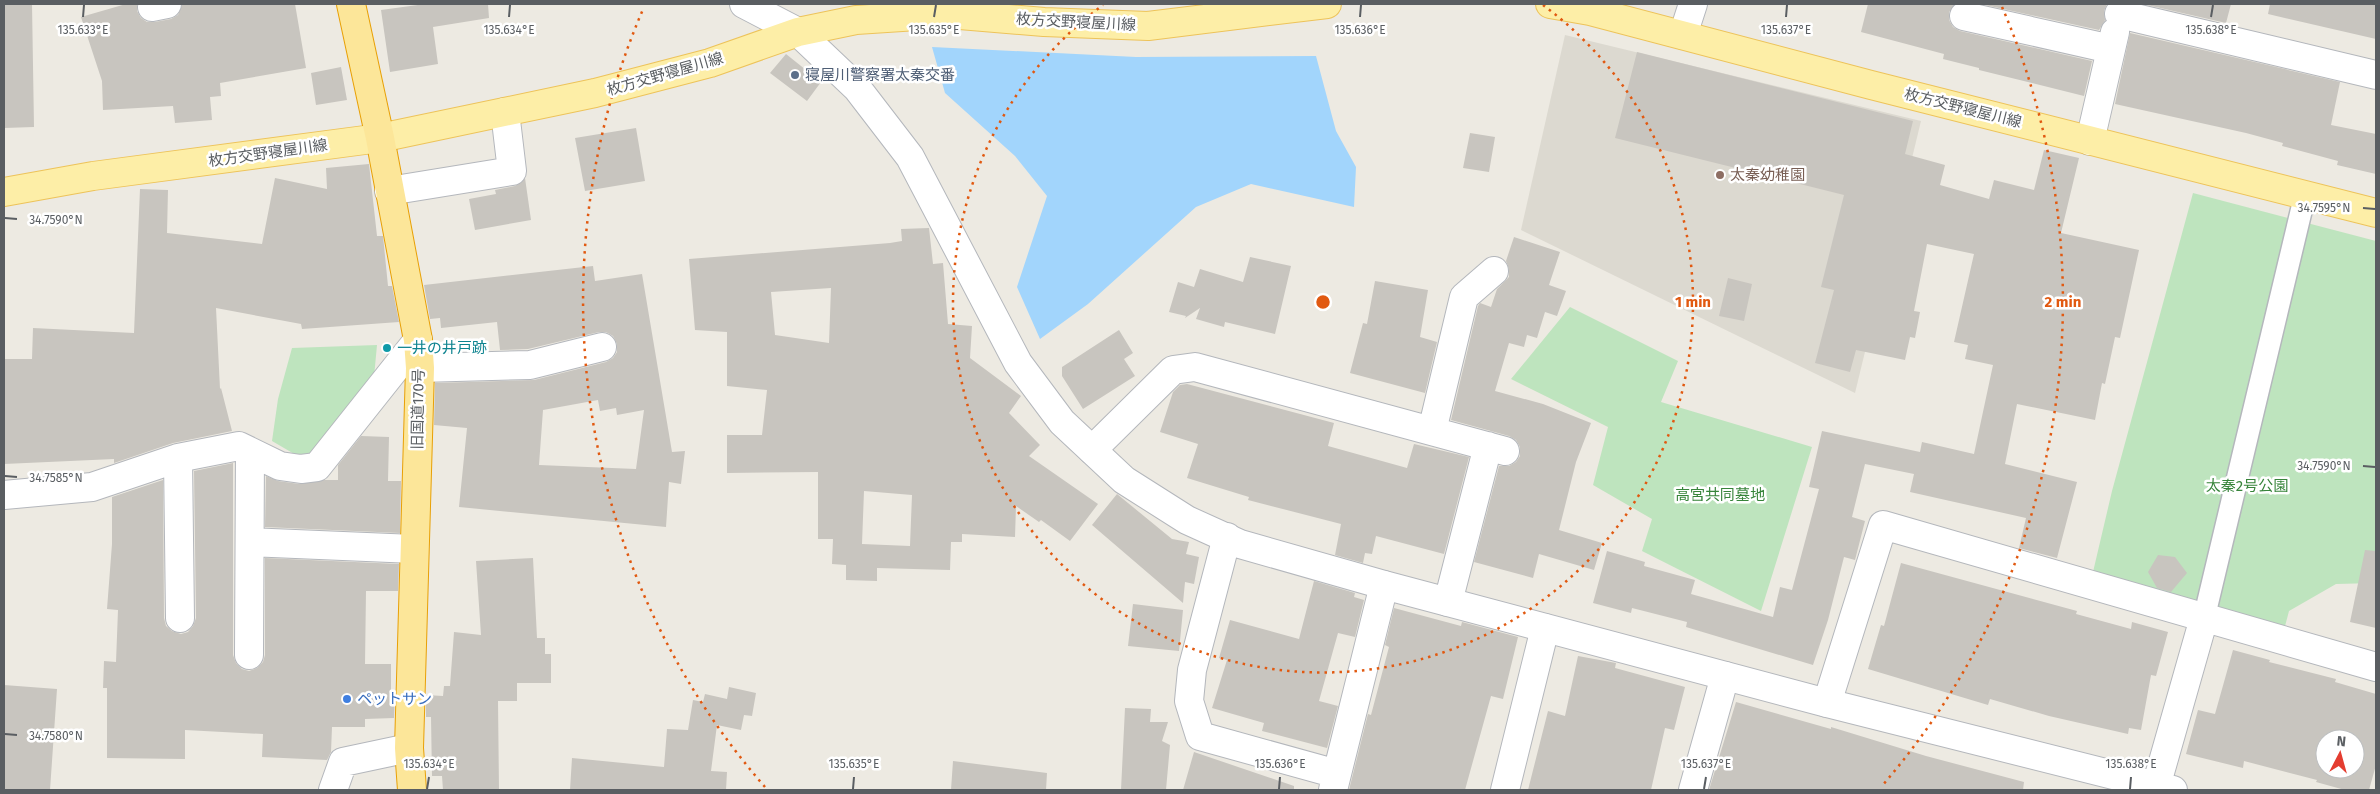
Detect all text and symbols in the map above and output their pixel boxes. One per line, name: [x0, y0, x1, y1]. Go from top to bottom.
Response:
street label: 枚方交野寝屋川線: [1016, 10, 1136, 34]
text: 135.633°E: [58, 23, 108, 37]
text: 135.634°E: [483, 23, 535, 37]
text: 135.635°E: [909, 23, 959, 37]
text: 135.636°E: [1334, 23, 1386, 37]
text: 135.637°E: [1761, 23, 1811, 37]
text: 135.638°E: [2185, 23, 2237, 37]
street label: 枚方交野寝屋川線: [605, 49, 725, 99]
place label: 寝屋川警察署太秦交番: [805, 66, 955, 84]
marker: 寝屋川警察署太秦交番: [789, 69, 801, 81]
street label: 枚方交野寝屋川線: [1903, 85, 2023, 131]
street label: 枚方交野寝屋川線: [207, 136, 329, 170]
place label: 太秦幼稚園: [1730, 166, 1805, 184]
marker: 太秦幼稚園: [1714, 169, 1726, 181]
text: 34.7595°N: [2298, 201, 2350, 215]
text: 34.7590°N: [29, 213, 83, 227]
centre of rings: [1314, 293, 1332, 311]
text: 1 min: [1675, 293, 1711, 311]
text: 2 min: [2045, 293, 2081, 311]
place label: 一井の井戸跡: [397, 339, 487, 357]
marker: 一井の井戸跡: [381, 342, 393, 354]
street label: 旧国道170号: [408, 368, 428, 450]
text: 34.7590°N: [2297, 459, 2351, 473]
text: 34.7585°N: [29, 471, 83, 485]
park label: 太秦2号公園: [2206, 477, 2288, 495]
park label: 高宮共同墓地: [1675, 486, 1765, 504]
place label: ペットサン: [357, 690, 432, 708]
marker: ペットサン: [341, 693, 353, 705]
text: 34.7580°N: [29, 729, 83, 743]
north arrow: [2315, 729, 2365, 779]
text: N: [2336, 733, 2347, 751]
text: 135.634°E: [403, 757, 455, 771]
text: 135.635°E: [829, 757, 879, 771]
text: 135.636°E: [1254, 757, 1306, 771]
text: 135.637°E: [1681, 757, 1731, 771]
text: 135.638°E: [2105, 757, 2157, 771]

